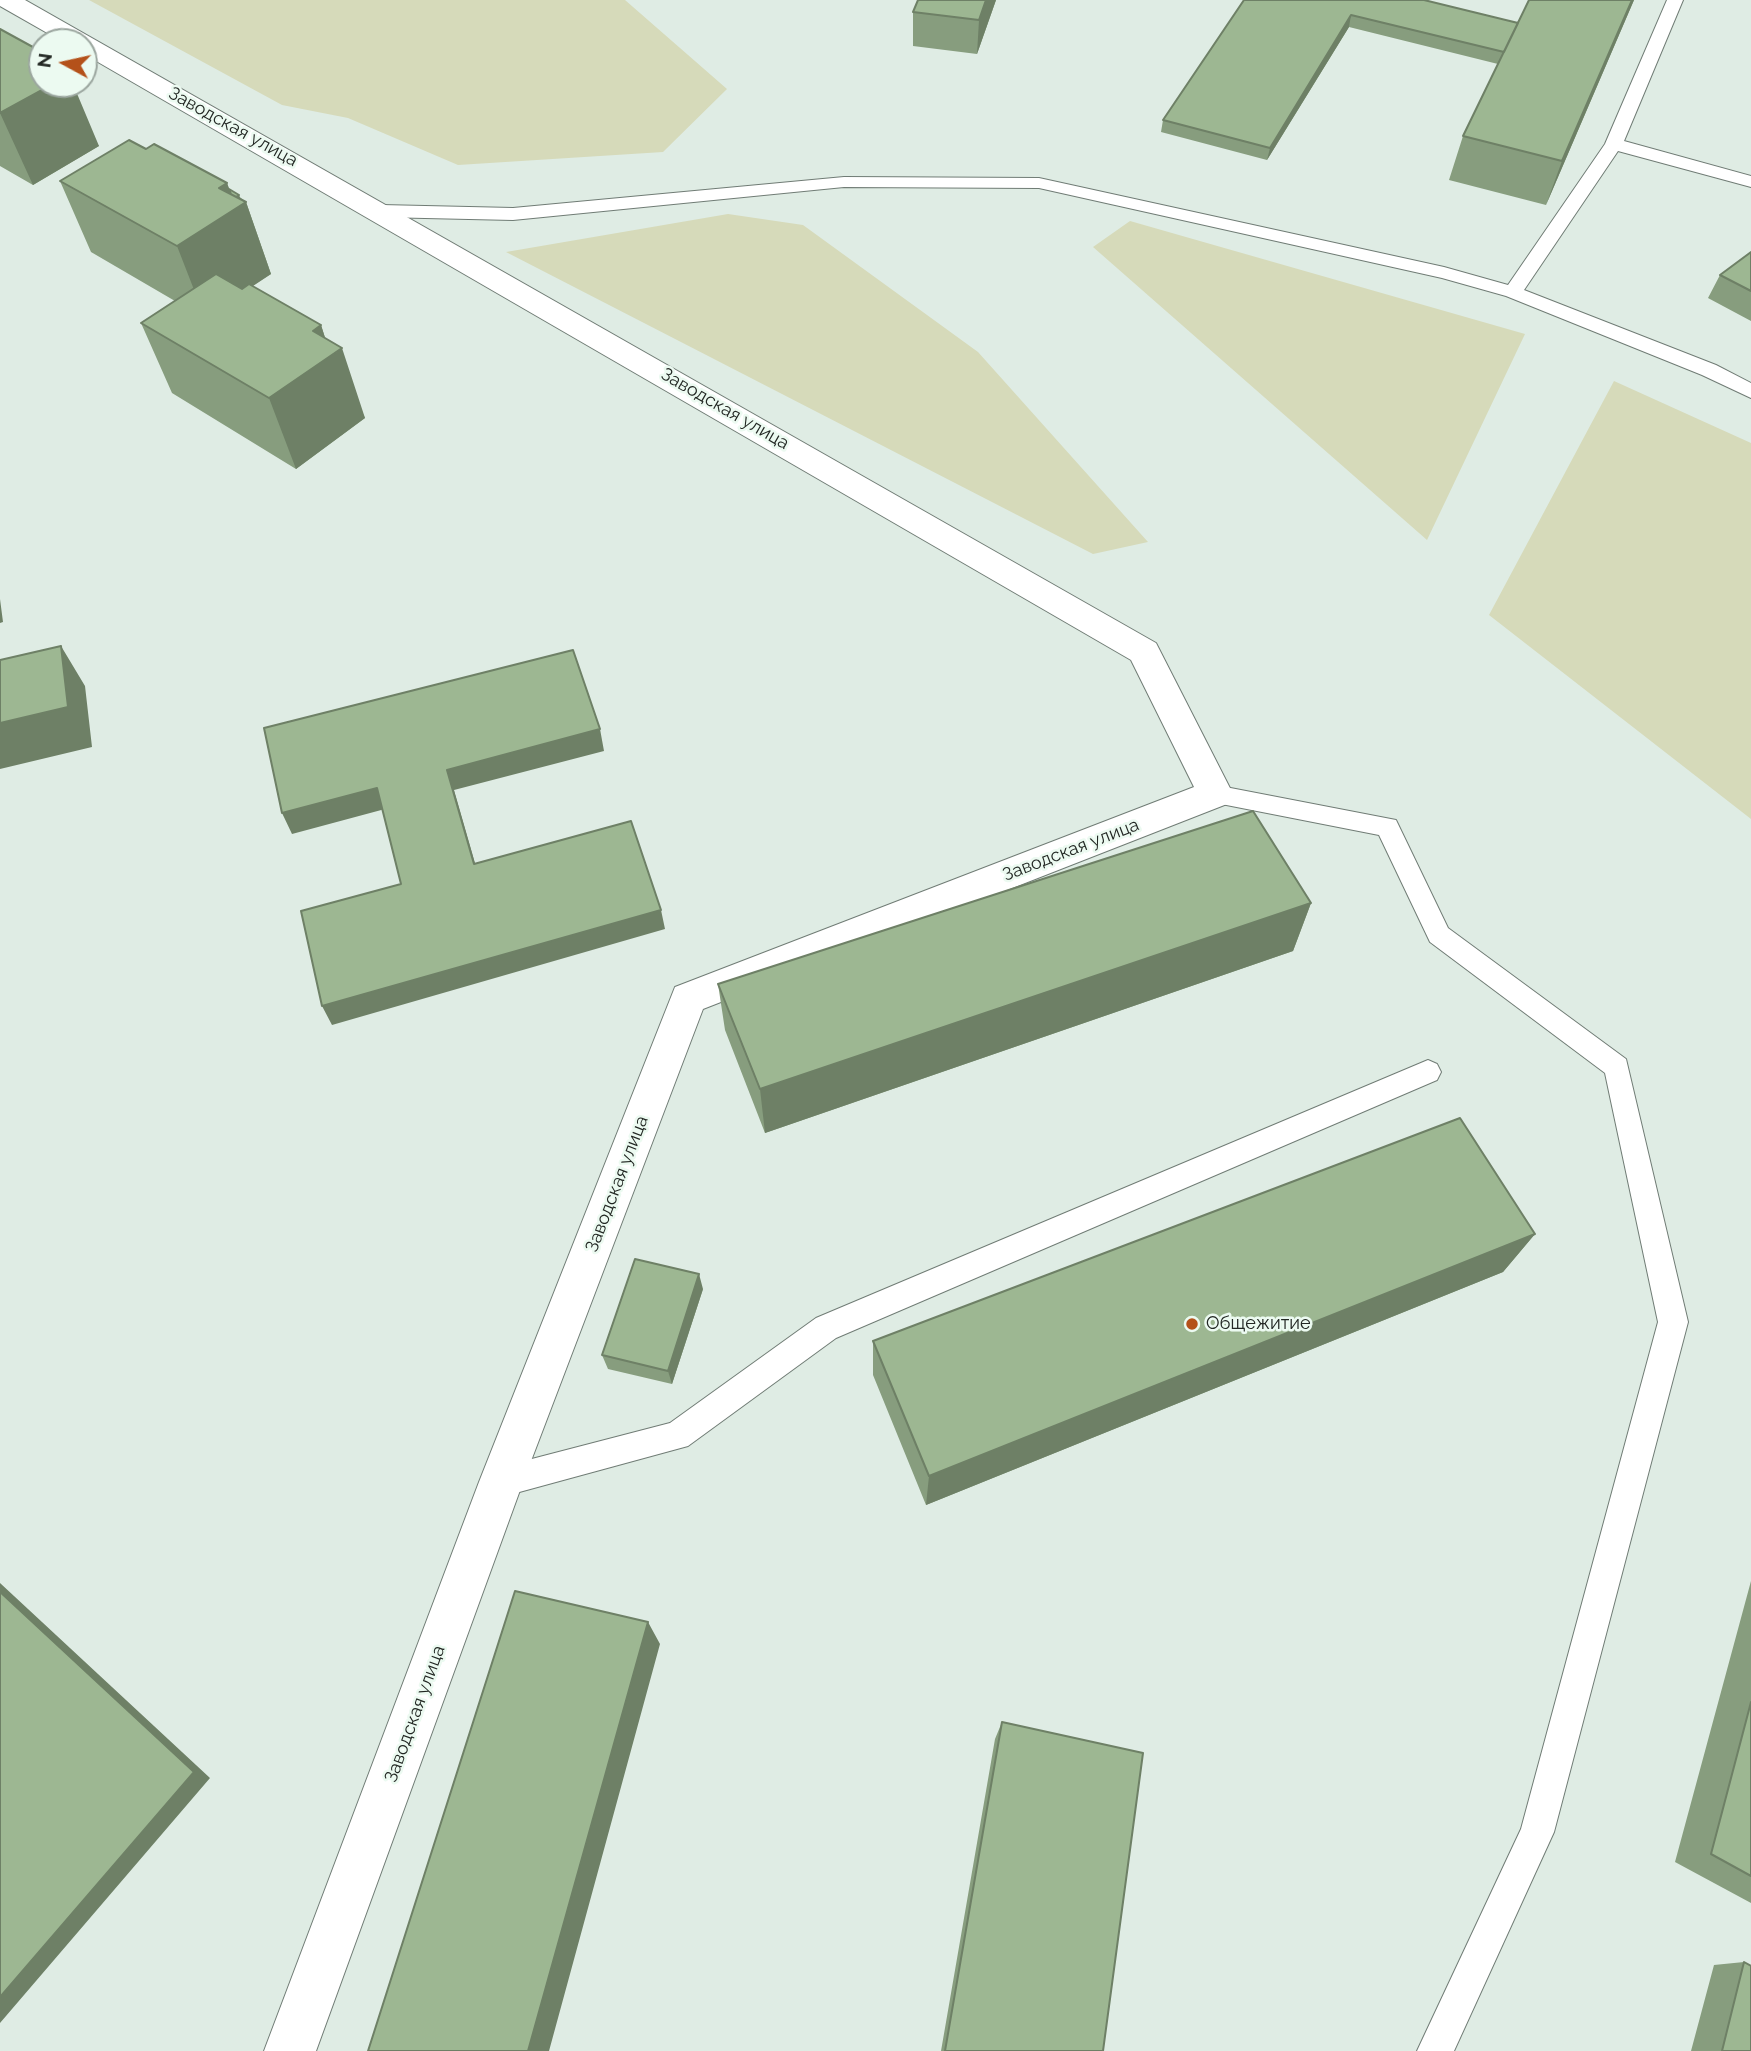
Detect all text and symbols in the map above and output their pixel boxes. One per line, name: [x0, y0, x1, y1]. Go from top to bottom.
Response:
north arrow: [28, 28, 98, 98]
text: N: [32, 52, 56, 69]
street label: Заводская улица: [165, 83, 301, 171]
street label: Заводская улица: [657, 364, 793, 454]
street label: Заводская улица: [1000, 814, 1142, 886]
street label: Заводская улица: [581, 1113, 653, 1255]
place label: Общежитие: [1206, 1313, 1311, 1335]
marker: Общежитие: [1184, 1316, 1200, 1332]
street label: Заводская улица: [380, 1643, 450, 1785]

